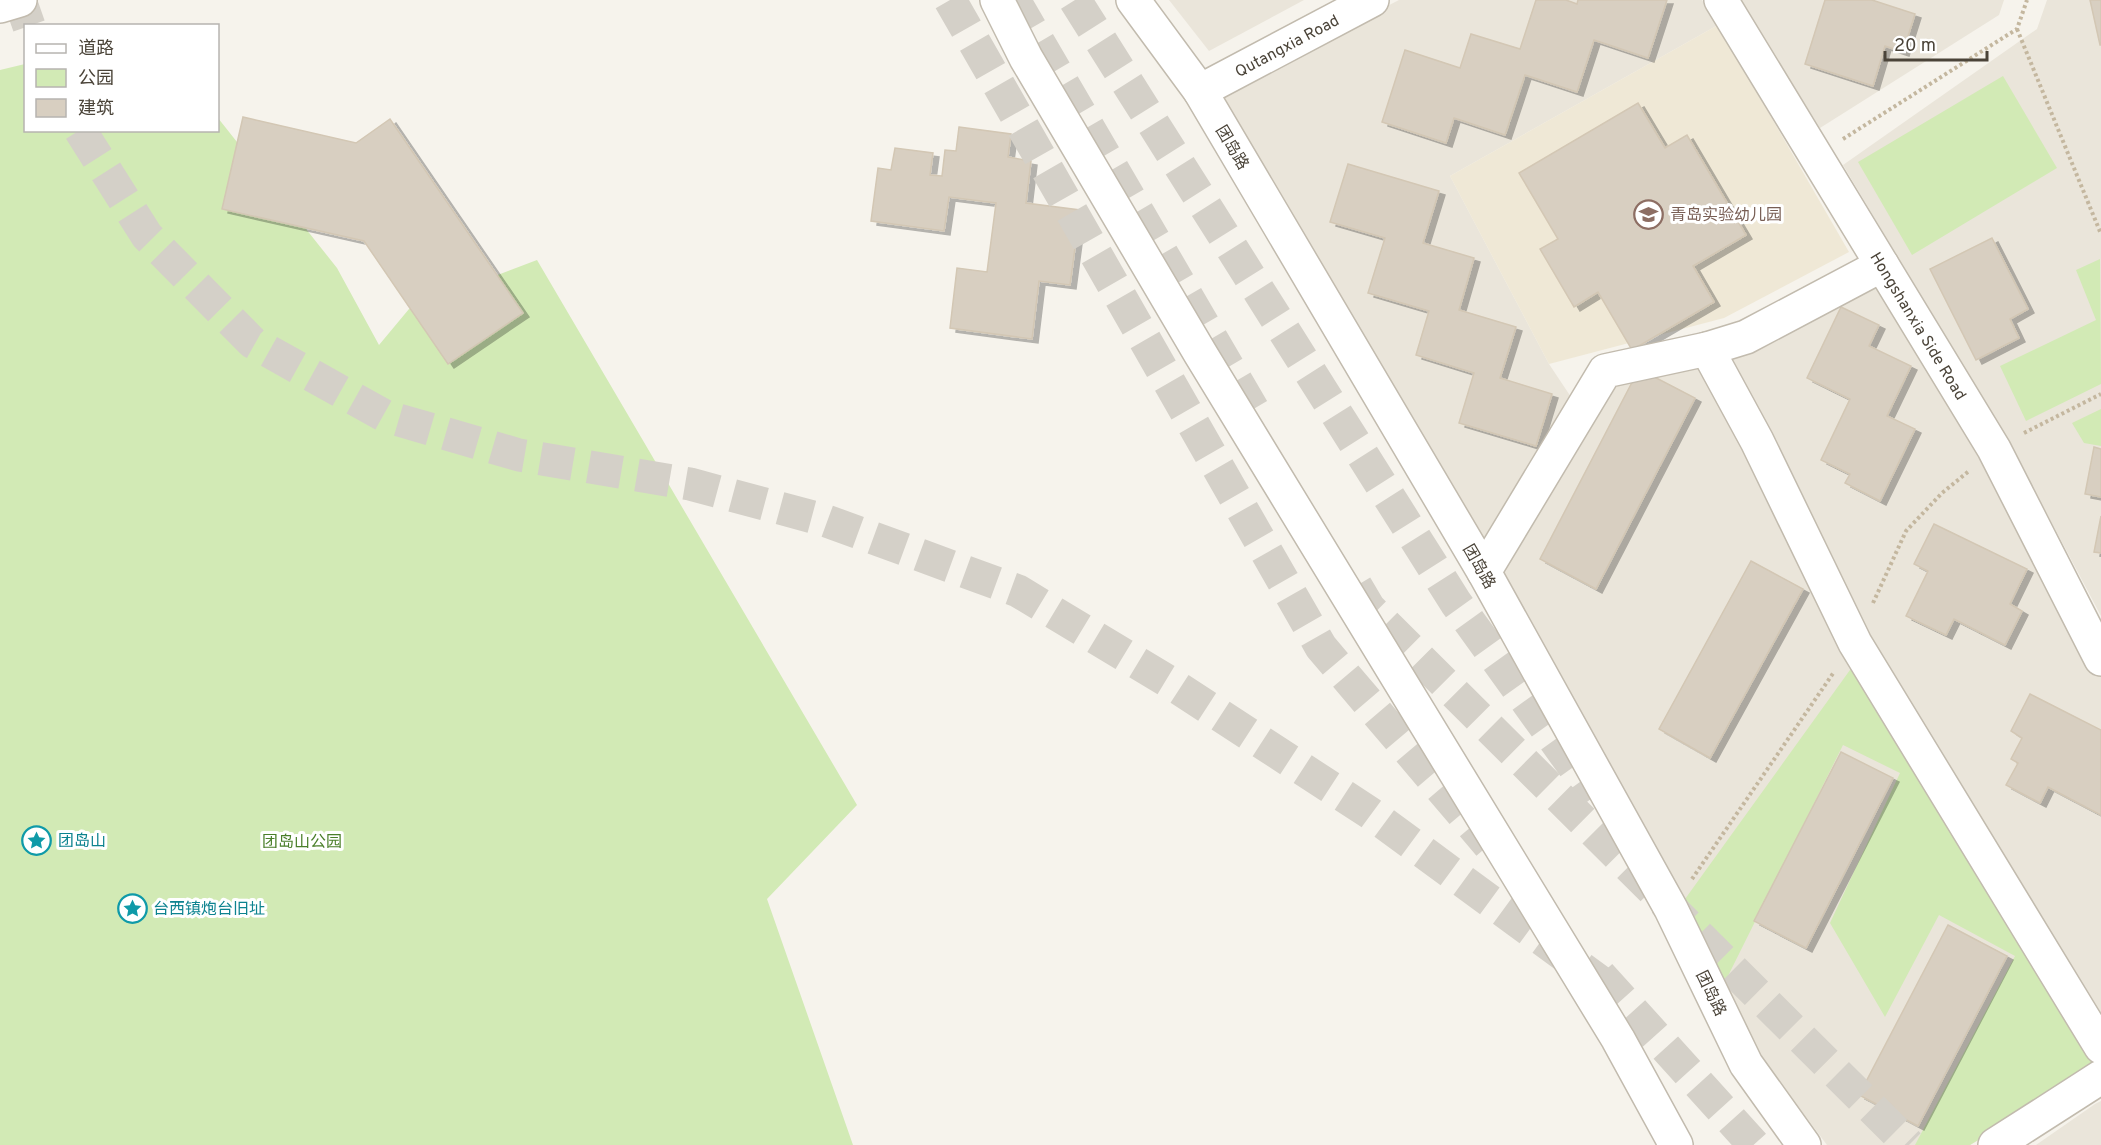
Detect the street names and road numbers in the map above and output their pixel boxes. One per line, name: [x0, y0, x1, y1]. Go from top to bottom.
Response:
street label: Qutangxia Road: [1232, 11, 1343, 83]
street label: 团岛路: [1210, 122, 1252, 174]
street label: Hongshanxia Side Road: [1865, 249, 1970, 404]
street label: 团岛路: [1458, 541, 1499, 593]
street label: 团岛路: [1691, 968, 1730, 1020]

